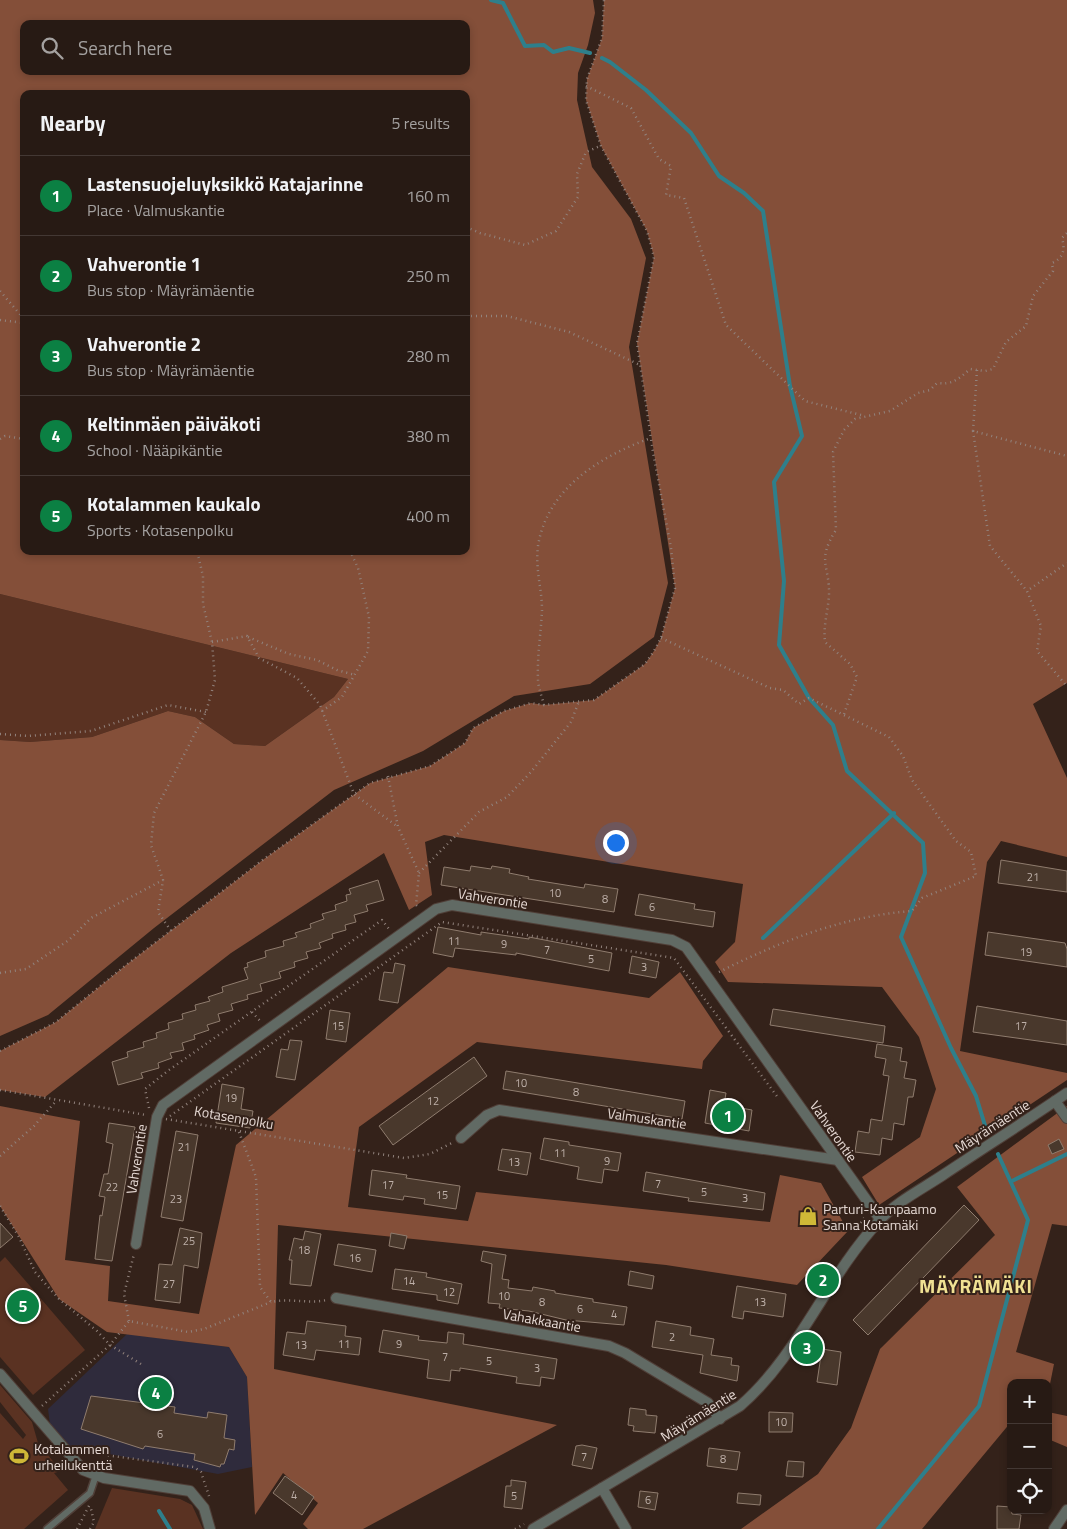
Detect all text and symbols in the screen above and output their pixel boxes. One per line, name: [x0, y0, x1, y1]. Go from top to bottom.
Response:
search box: [20, 20, 470, 75]
text: Search here: [78, 33, 172, 62]
icon: search: [38, 34, 66, 62]
text: Nearby: [40, 107, 105, 139]
text: 5 results: [391, 111, 450, 135]
text: Lastensuojeluyksikkö Katajarinne: [87, 169, 363, 198]
text: 1: [52, 184, 60, 208]
text: 160 m: [406, 184, 450, 208]
text: Place · Valmuskantie: [87, 198, 225, 222]
text: Vahverontie 1: [87, 249, 201, 278]
text: 2: [52, 264, 60, 288]
text: 250 m: [406, 264, 450, 288]
text: Bus stop · Mäyrämäentie: [87, 278, 255, 302]
text: Vahverontie 2: [87, 329, 201, 358]
text: 3: [52, 344, 60, 368]
text: 280 m: [406, 344, 450, 368]
text: Bus stop · Mäyrämäentie: [87, 358, 255, 382]
text: Keltinmäen päiväkoti: [87, 409, 261, 438]
text: 4: [52, 424, 60, 448]
text: 380 m: [406, 424, 450, 448]
text: School · Nääpikäntie: [87, 438, 223, 462]
text: Kotalammen kaukalo: [87, 489, 261, 518]
text: 5: [52, 504, 60, 528]
text: 400 m: [406, 504, 450, 528]
text: Sports · Kotasenpolku: [87, 518, 233, 542]
your location: [603, 830, 629, 856]
house number: 21: [1027, 869, 1039, 885]
street label: Vahverontie: [457, 882, 529, 914]
house number: 10: [549, 885, 561, 901]
house number: 8: [602, 891, 608, 907]
house number: 6: [649, 899, 655, 915]
house number: 11: [448, 933, 460, 949]
house number: 9: [501, 936, 507, 952]
house number: 7: [544, 942, 550, 958]
house number: 19: [1020, 944, 1032, 960]
house number: 5: [588, 951, 594, 967]
house number: 3: [641, 959, 647, 975]
house number: 15: [332, 1018, 344, 1034]
house number: 17: [1015, 1018, 1027, 1034]
house number: 10: [515, 1075, 527, 1091]
house number: 8: [573, 1084, 579, 1100]
house number: 19: [225, 1090, 237, 1106]
house number: 12: [427, 1093, 439, 1109]
street label: Mäyrämäentie: [950, 1094, 1034, 1158]
street label: Vahverontie: [805, 1096, 863, 1166]
pin: 1: [712, 1097, 744, 1135]
street label: Kotasenpolku: [193, 1100, 275, 1134]
street label: Valmuskantie: [606, 1102, 688, 1134]
street label: Vahverontie: [120, 1123, 152, 1195]
house number: 21: [178, 1139, 190, 1155]
house number: 11: [554, 1145, 566, 1161]
house number: 9: [604, 1153, 610, 1169]
house number: 13: [508, 1154, 520, 1170]
house number: 7: [655, 1176, 661, 1192]
house number: 17: [382, 1177, 394, 1193]
house number: 22: [106, 1179, 118, 1195]
house number: 5: [701, 1184, 707, 1200]
house number: 15: [436, 1187, 448, 1203]
house number: 3: [742, 1190, 748, 1206]
house number: 23: [170, 1191, 182, 1207]
place label: Parturi-Kampaamo Sanna Kotamäki: [823, 1198, 937, 1235]
shop icon: Parturi-Kampaamo Sanna Kotamäki: [797, 1205, 819, 1227]
house number: 25: [183, 1233, 195, 1249]
house number: 18: [298, 1242, 310, 1258]
house number: 16: [349, 1250, 361, 1266]
pin: 2: [807, 1261, 839, 1299]
district label: MÄYRÄMÄKI: [919, 1271, 1033, 1300]
house number: 14: [403, 1273, 415, 1289]
house number: 27: [163, 1276, 175, 1292]
house number: 12: [443, 1284, 455, 1300]
pin: 5: [7, 1287, 39, 1325]
house number: 10: [498, 1288, 510, 1304]
house number: 8: [539, 1294, 545, 1310]
house number: 13: [754, 1294, 766, 1310]
house number: 6: [577, 1301, 583, 1317]
street label: Vahakkaantie: [501, 1303, 583, 1337]
house number: 4: [611, 1306, 617, 1322]
house number: 2: [669, 1329, 675, 1345]
pin: 3: [791, 1329, 823, 1367]
house number: 11: [338, 1336, 350, 1352]
house number: 9: [396, 1336, 402, 1352]
house number: 13: [295, 1337, 307, 1353]
house number: 7: [442, 1349, 448, 1365]
house number: 5: [486, 1353, 492, 1369]
house number: 3: [534, 1360, 540, 1376]
pin: 4: [140, 1374, 172, 1412]
map controls: [1007, 1379, 1052, 1514]
button: +: [1007, 1379, 1052, 1424]
street label: Mäyrämäentie: [656, 1383, 740, 1447]
house number: 10: [775, 1414, 787, 1430]
button: −: [1007, 1424, 1052, 1469]
house number: 6: [157, 1426, 163, 1442]
place label: Kotalammen urheilukenttä: [34, 1438, 113, 1475]
sports icon: Kotalammen urheilukenttä: [8, 1445, 30, 1467]
house number: 7: [581, 1449, 587, 1465]
house number: 8: [720, 1451, 726, 1467]
button: locate: [1007, 1469, 1052, 1514]
house number: 4: [291, 1487, 297, 1503]
house number: 5: [511, 1488, 517, 1504]
house number: 6: [645, 1492, 651, 1508]

